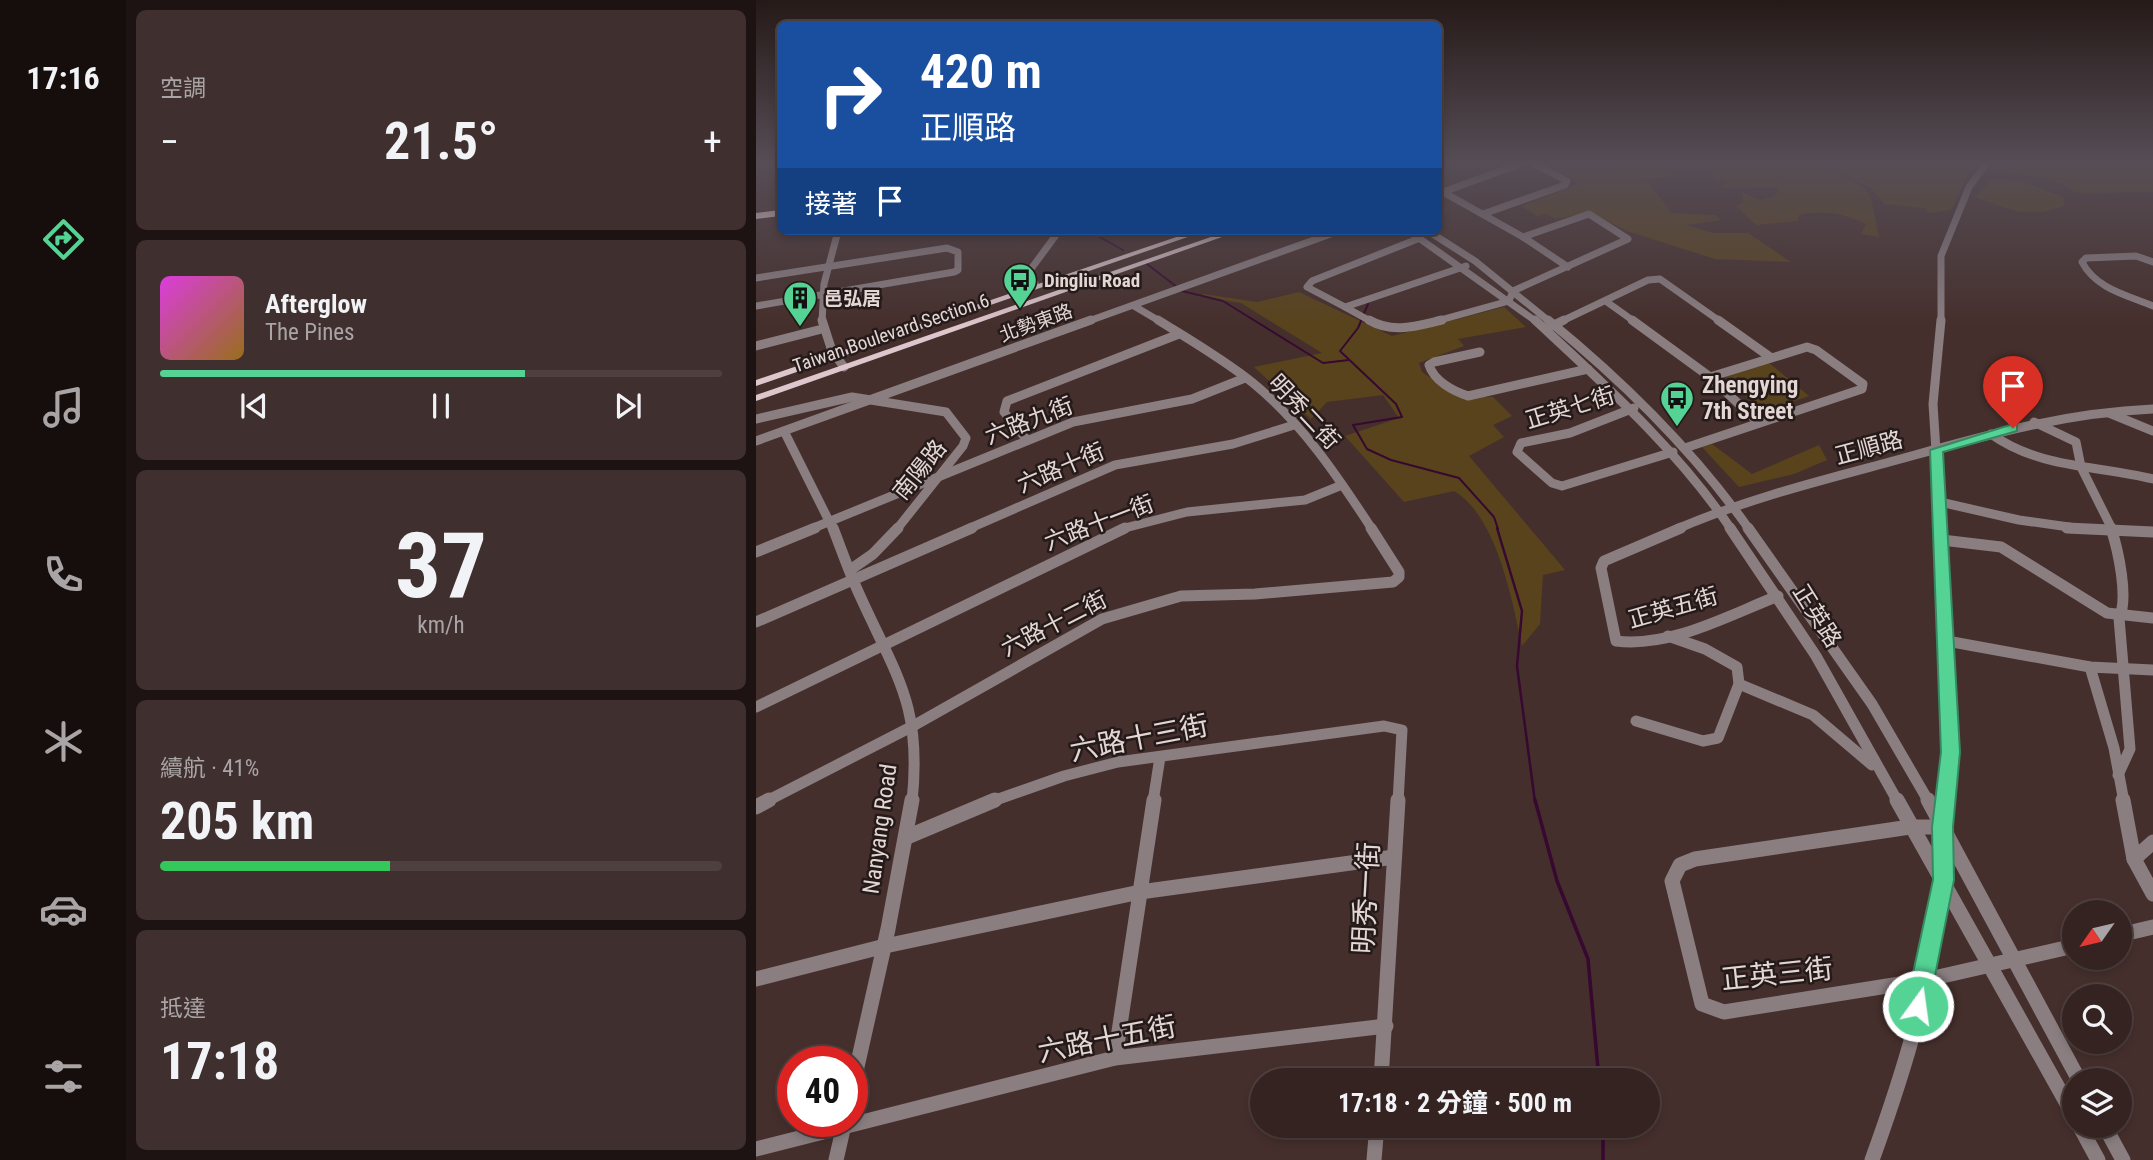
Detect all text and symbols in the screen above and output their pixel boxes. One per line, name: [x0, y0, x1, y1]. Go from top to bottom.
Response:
text: 420 m: [920, 43, 1042, 100]
icon: right: [805, 49, 896, 140]
text: 17:16: [26, 59, 100, 97]
text: 空調: [160, 75, 206, 102]
text: 正順路: [920, 109, 1016, 147]
text: 21.5°: [384, 111, 498, 172]
text: −: [160, 120, 179, 164]
text: +: [703, 120, 722, 164]
icon: arrive: [871, 182, 909, 220]
text: 接著: [805, 189, 857, 219]
icon: directions: [39, 215, 88, 264]
bus stop icon: Dingliu Road: [1001, 261, 1039, 310]
place label: Dingliu Road: [1044, 269, 1140, 292]
building icon: 邑弘居: [781, 279, 819, 328]
place label: 邑弘居: [824, 287, 881, 310]
text: Afterglow: [265, 289, 367, 319]
street label: Taiwan Boulevard Section 6: [790, 289, 992, 377]
street label: 北勢東路: [996, 299, 1076, 347]
text: The Pines: [265, 319, 355, 346]
pin: [1983, 356, 2043, 428]
icon: arrive: [1994, 367, 2032, 405]
street label: 明秀二街: [1263, 369, 1345, 455]
place label: Zhengying 7th Street: [1702, 372, 1798, 425]
bus stop icon: Zhengying 7th Street: [1658, 379, 1696, 428]
street label: 正英七街: [1522, 382, 1618, 434]
icon: music: [39, 383, 88, 432]
icon: previous: [235, 387, 273, 425]
icon: pause: [422, 387, 460, 425]
icon: next: [609, 387, 647, 425]
street label: 六路九街: [981, 392, 1077, 450]
street label: 正順路: [1832, 426, 1906, 470]
street label: 南陽路: [888, 435, 952, 505]
street label: 六路十街: [1013, 438, 1109, 498]
street label: 六路十一街: [1040, 490, 1158, 556]
text: 37: [395, 513, 487, 619]
icon: phone: [39, 550, 88, 599]
street label: 正英路: [1787, 580, 1847, 652]
street label: 正英五街: [1625, 582, 1721, 634]
street label: 六路十二街: [997, 586, 1111, 662]
text: km/h: [417, 612, 465, 639]
street label: 六路十三街: [1067, 708, 1211, 768]
icon: climate: [39, 717, 88, 766]
text: 續航 · 41%: [160, 755, 259, 782]
street label: Nanyang Road: [858, 762, 902, 896]
text: 205 km: [160, 791, 314, 852]
street label: 明秀一街: [1347, 841, 1385, 955]
icon: car: [39, 885, 88, 934]
north arrow: [2062, 900, 2132, 970]
map controls: [2062, 900, 2132, 1138]
street label: 正英三街: [1720, 952, 1834, 996]
position arrow: [1881, 969, 1955, 1043]
button: search: [2062, 984, 2132, 1054]
text: 抵達: [160, 995, 206, 1022]
street label: 六路十五街: [1035, 1009, 1179, 1069]
text: 17:18: [160, 1031, 279, 1092]
speed limit sign: 40: [777, 1046, 868, 1137]
icon: filters: [39, 1052, 88, 1101]
button: layers: [2062, 1068, 2132, 1138]
text: 17:18 · 2 分鐘 · 500 m: [1338, 1088, 1572, 1118]

